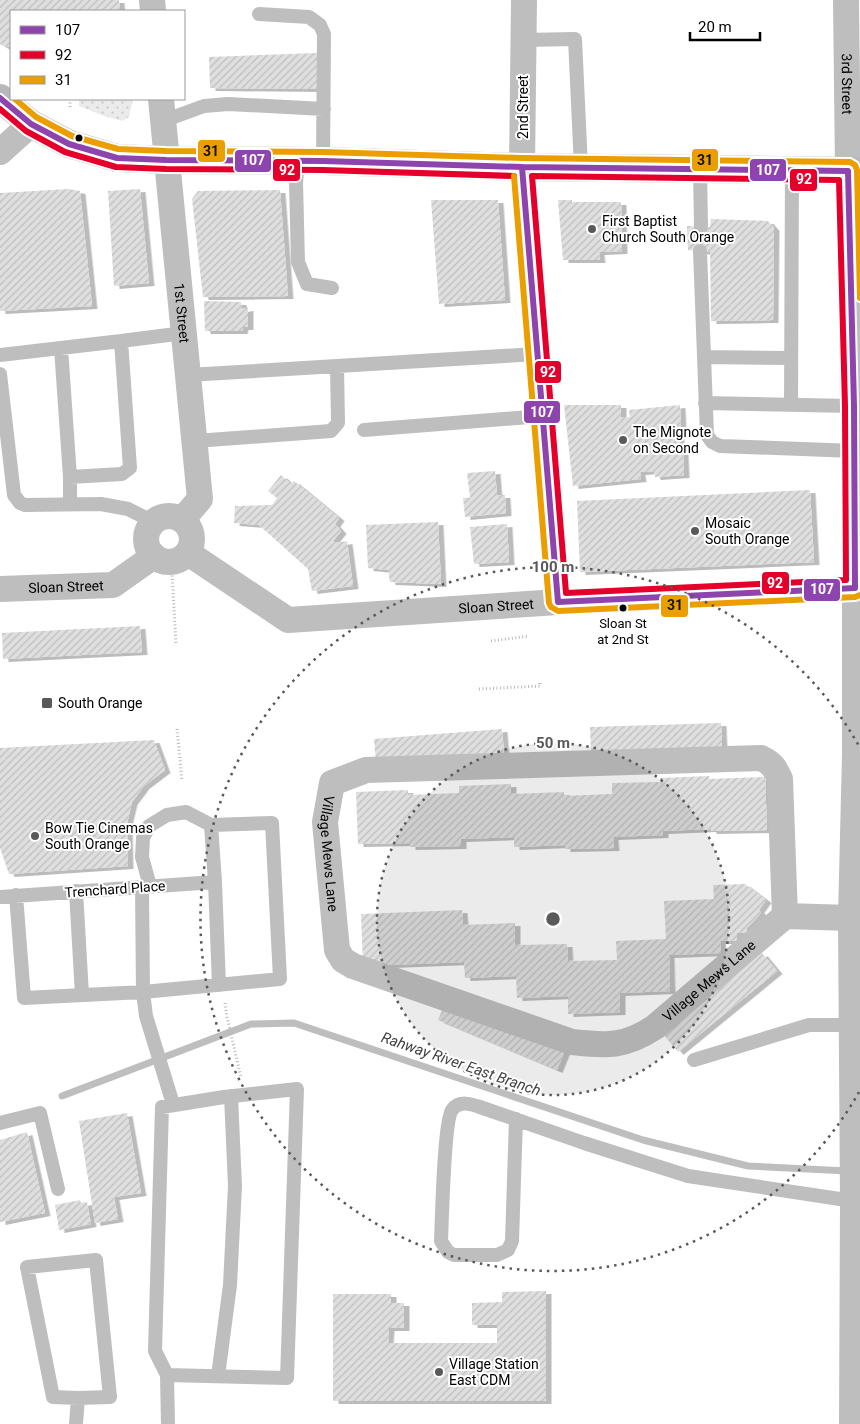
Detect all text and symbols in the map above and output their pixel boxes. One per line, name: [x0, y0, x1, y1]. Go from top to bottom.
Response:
legend: [10, 10, 185, 100]
scale bar: [690, 10, 760, 42]
text: 20 m: [698, 18, 732, 36]
text: 107: [55, 21, 80, 39]
text: 92: [55, 46, 72, 64]
street label: 3rd Street: [839, 53, 855, 115]
text: 31: [55, 71, 72, 89]
street label: 2nd Street: [515, 75, 531, 139]
unlabelled marker: [74, 133, 84, 143]
line badge: 31: [197, 139, 226, 163]
text: 31: [203, 143, 219, 159]
line badge: 31: [691, 148, 719, 172]
line badge: 107: [234, 149, 272, 173]
text: 107: [241, 152, 265, 168]
text: 31: [697, 152, 713, 168]
line badge: 92: [272, 158, 301, 182]
line badge: 107: [749, 158, 787, 182]
text: 92: [279, 162, 295, 178]
text: 107: [756, 162, 780, 178]
line badge: 92: [789, 168, 818, 192]
text: 92: [796, 171, 812, 187]
place label: First Baptist Church South Orange: [602, 213, 734, 245]
marker: First Baptist Church South Orange: [586, 223, 598, 235]
street label: 1st Street: [171, 282, 193, 344]
line badge: 92: [534, 360, 562, 384]
text: 92: [540, 364, 556, 380]
line badge: 107: [523, 400, 561, 424]
text: 107: [530, 404, 554, 420]
place label: The Mignote on Second: [633, 424, 711, 456]
marker: The Mignote on Second: [617, 434, 629, 446]
place label: Mosaic South Orange: [705, 515, 790, 547]
marker: Mosaic South Orange: [689, 525, 701, 537]
text: 100 m: [532, 558, 574, 576]
line badge: 92: [761, 571, 790, 595]
text: 92: [767, 575, 783, 591]
street label: Sloan Street: [28, 577, 104, 596]
line badge: 107: [803, 578, 841, 602]
text: 107: [810, 581, 834, 597]
line badge: 31: [660, 594, 689, 618]
street label: Sloan Street: [458, 596, 535, 617]
text: 31: [667, 597, 683, 613]
marker: Sloan St at 2nd St: [618, 603, 628, 613]
place label: Sloan St at 2nd St: [597, 616, 649, 647]
place label: South Orange: [58, 695, 143, 711]
marker: South Orange: [40, 696, 54, 710]
text: 50 m: [536, 734, 570, 752]
street label: Village Mews Lane: [317, 794, 341, 912]
place label: Bow Tie Cinemas South Orange: [45, 820, 153, 852]
marker: Bow Tie Cinemas South Orange: [29, 830, 41, 842]
street label: Trenchard Place: [64, 878, 166, 900]
centre of rings: [544, 910, 562, 928]
street label: Village Mews Lane: [659, 937, 759, 1025]
water label: Rahway River East Branch: [379, 1028, 543, 1100]
place label: Village Station East CDM: [449, 1356, 539, 1388]
marker: Village Station East CDM: [433, 1366, 445, 1378]

